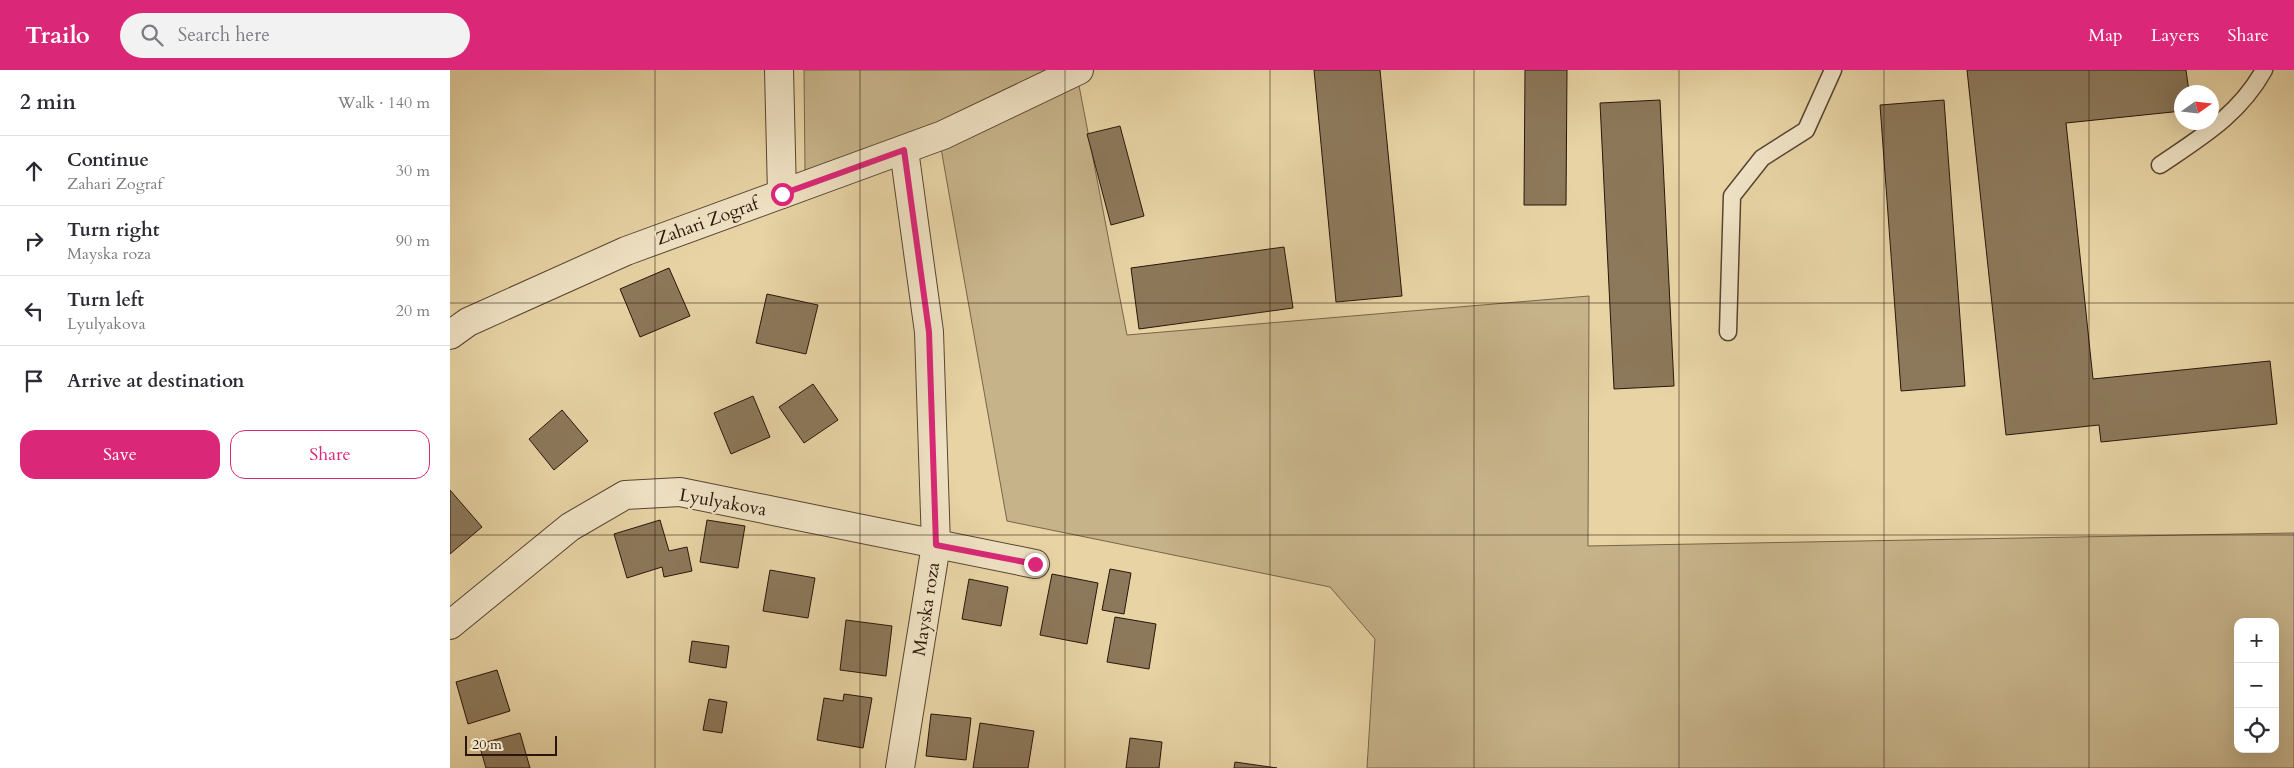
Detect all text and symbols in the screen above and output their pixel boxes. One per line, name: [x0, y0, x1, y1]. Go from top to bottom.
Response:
search box: [120, 13, 470, 58]
text: Trailo: [25, 19, 90, 52]
icon: search: [138, 21, 166, 49]
text: Search here: [178, 22, 270, 48]
text: Map: [2088, 23, 2123, 48]
text: Layers: [2151, 23, 2200, 48]
text: Share: [2228, 23, 2269, 48]
north arrow: [2174, 85, 2219, 130]
text: 2 min: [20, 88, 76, 117]
text: Walk · 140 m: [338, 92, 430, 114]
text: Continue: [67, 147, 149, 173]
icon: ahead: [20, 157, 48, 185]
text: 30 m: [396, 160, 430, 182]
text: Zahari Zograf: [67, 173, 162, 195]
route start: [771, 183, 794, 206]
street label: Zahari Zograf: [653, 190, 765, 252]
text: Turn right: [67, 217, 159, 243]
icon: right: [20, 227, 48, 255]
text: 90 m: [396, 230, 430, 252]
text: Mayska roza: [67, 243, 151, 265]
text: Turn left: [67, 287, 144, 313]
icon: left: [20, 297, 48, 325]
text: 20 m: [396, 300, 430, 322]
text: Lyulyakova: [67, 313, 146, 335]
icon: arrive: [20, 367, 48, 395]
text: Arrive at destination: [67, 368, 244, 394]
button: Save: [20, 430, 220, 479]
button: Share: [230, 430, 430, 479]
street label: Lyulyakova: [677, 483, 769, 523]
route end: [1024, 553, 1047, 576]
street label: Mayska roza: [907, 560, 946, 658]
map controls: [2234, 618, 2279, 753]
button: +: [2234, 618, 2279, 663]
button: −: [2234, 663, 2279, 708]
button: locate: [2234, 708, 2279, 753]
scale bar: [465, 733, 558, 756]
text: 20 m: [472, 735, 502, 754]

